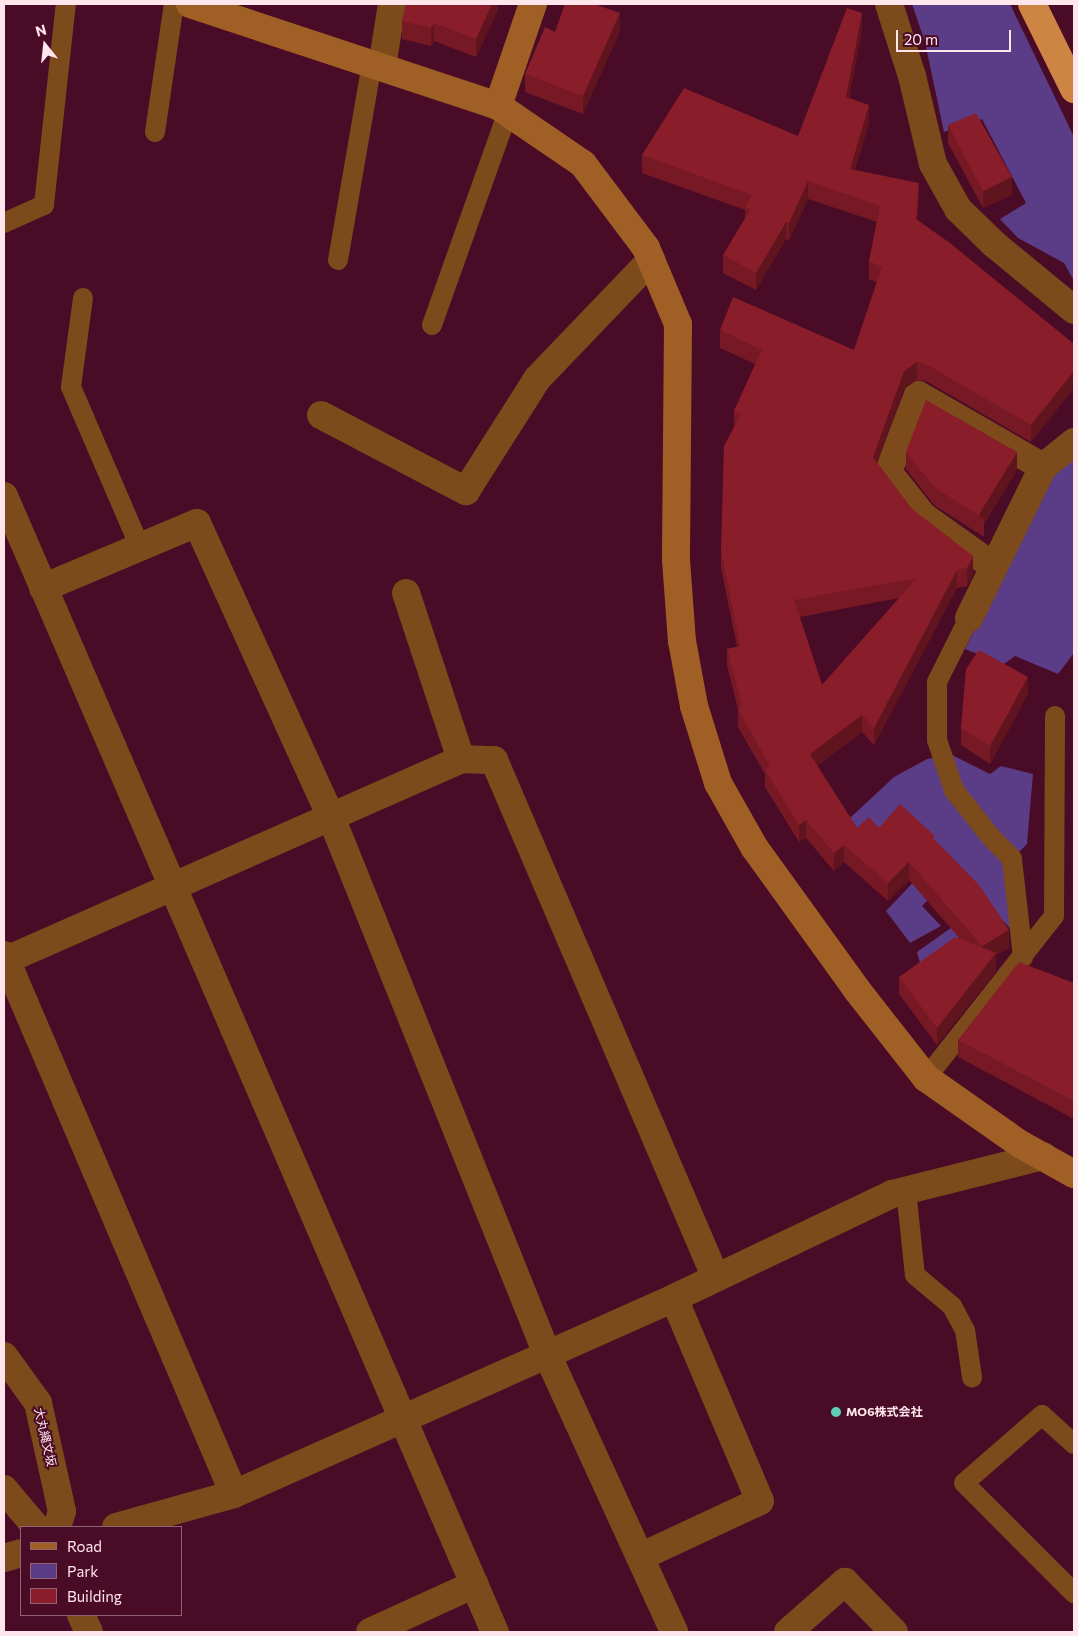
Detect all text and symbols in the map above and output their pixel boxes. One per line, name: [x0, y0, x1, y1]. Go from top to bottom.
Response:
north arrow: [20, 20, 70, 70]
text: N: [33, 20, 48, 40]
scale bar: [898, 20, 1013, 52]
text: 20 m: [904, 30, 938, 48]
place label: MO6株式会社: [846, 1405, 923, 1419]
street label: 大丸縄文坂: [31, 1406, 59, 1468]
marker: MO6株式会社: [830, 1406, 842, 1418]
legend: [20, 1526, 182, 1616]
text: Road: [67, 1537, 102, 1555]
text: Park: [67, 1562, 98, 1580]
text: Building: [67, 1587, 122, 1605]

